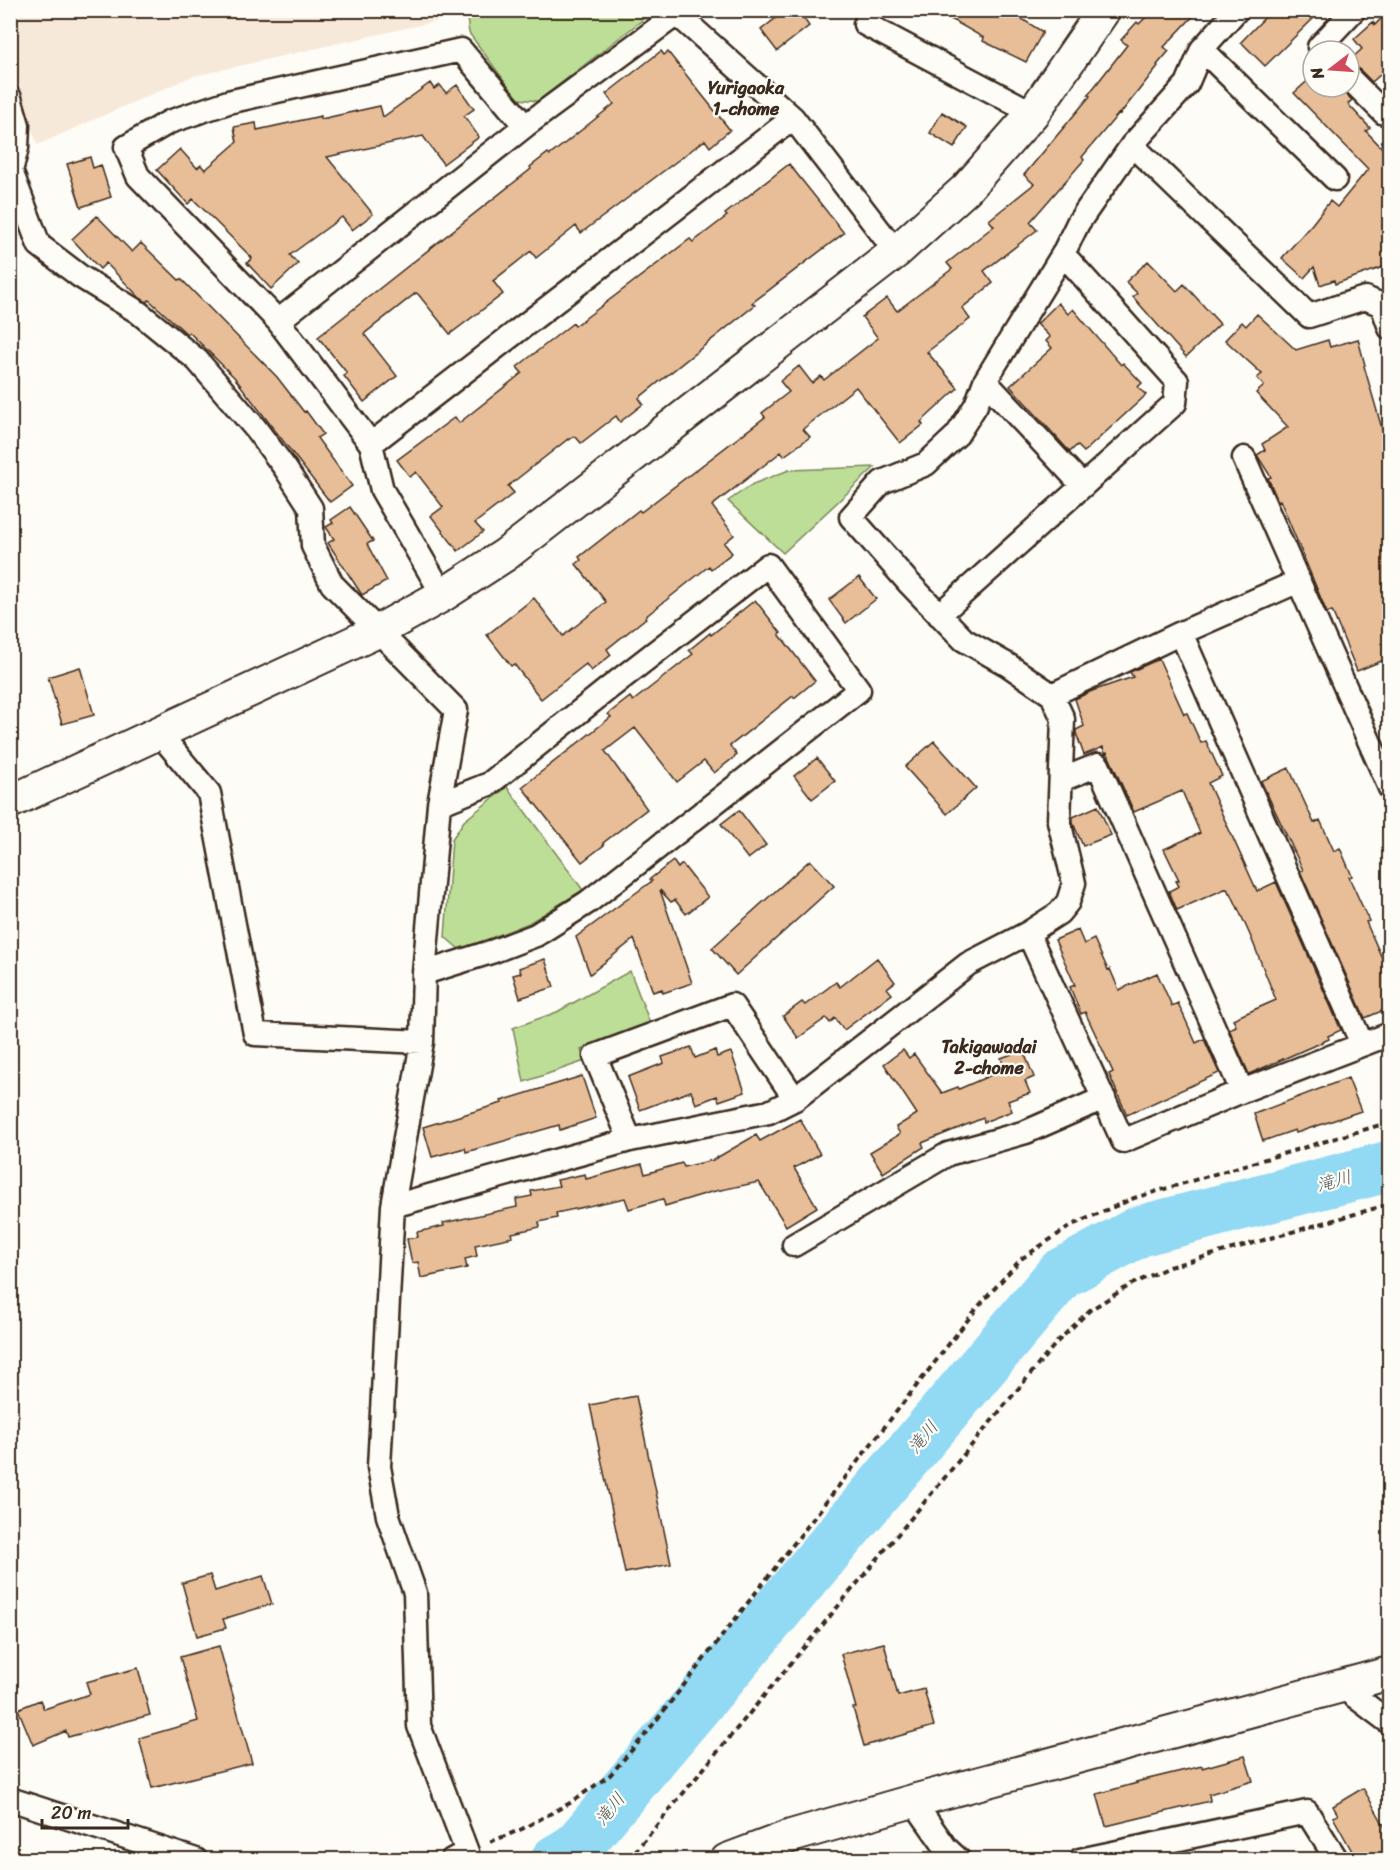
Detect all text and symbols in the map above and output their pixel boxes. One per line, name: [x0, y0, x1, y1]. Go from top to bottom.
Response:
north arrow: [1301, 39, 1361, 99]
text: N: [1301, 63, 1333, 84]
district label: Yurigaoka 1-chome: [708, 72, 785, 125]
district label: Takigawadai 2-chome: [941, 1031, 1038, 1084]
water label: 滝川: [1312, 1161, 1356, 1201]
water label: 滝川: [899, 1413, 947, 1461]
water label: 滝川: [586, 1785, 634, 1833]
scale bar: [42, 1792, 128, 1830]
text: 20 m: [51, 1797, 91, 1829]

